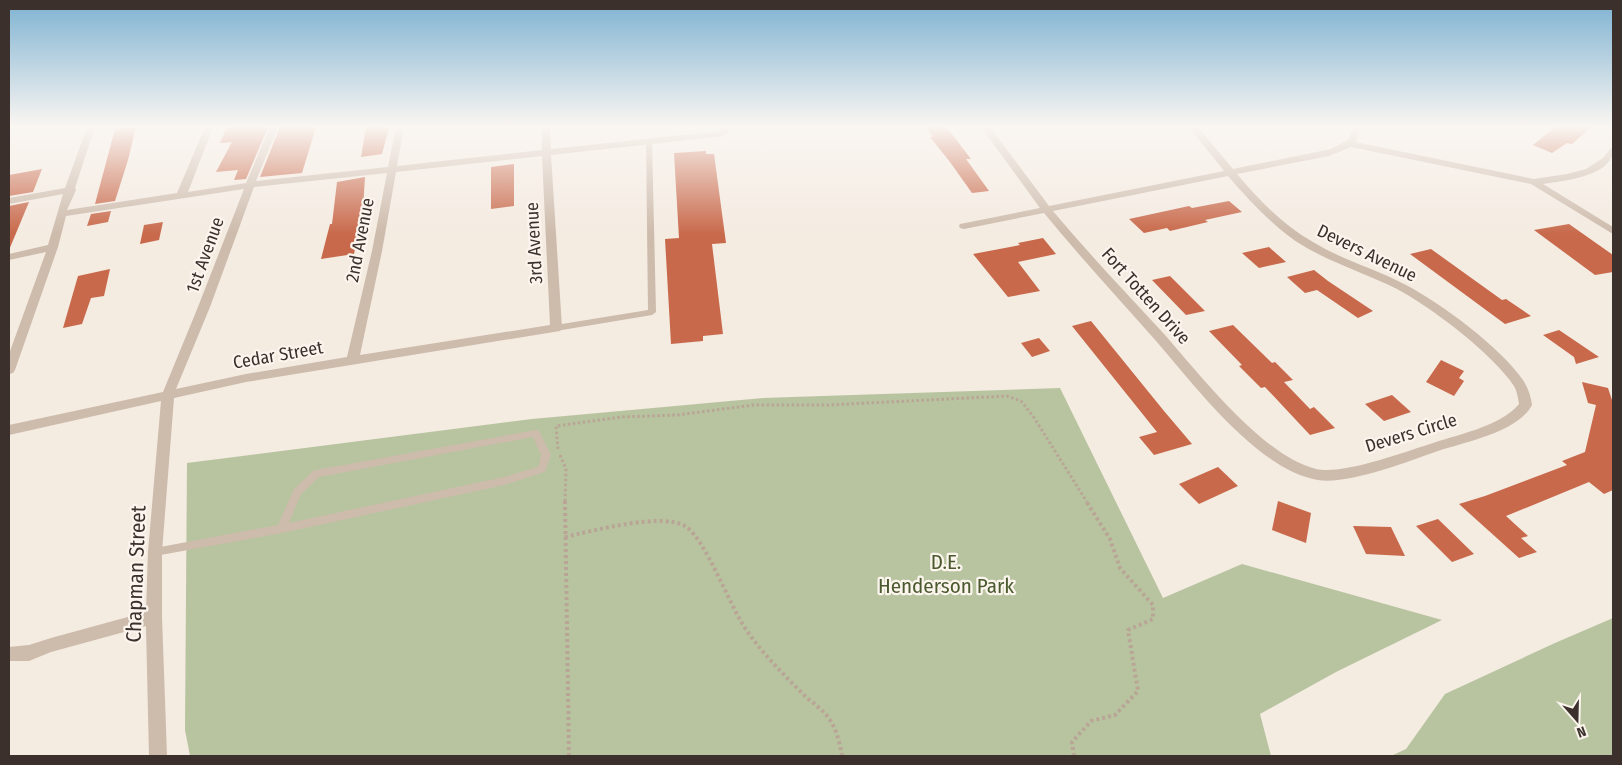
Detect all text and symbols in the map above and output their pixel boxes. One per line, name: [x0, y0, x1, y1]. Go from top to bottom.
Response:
street label: 2nd Avenue: [341, 196, 379, 284]
street label: 3rd Avenue: [521, 201, 547, 284]
street label: 1st Avenue: [181, 214, 229, 296]
street label: Devers Avenue: [1314, 219, 1421, 287]
street label: Fort Totten Drive: [1097, 243, 1195, 349]
street label: Cedar Street: [231, 336, 325, 374]
street label: Devers Circle: [1362, 409, 1460, 457]
street label: Chapman Street: [121, 505, 151, 643]
park label: D.E. Henderson Park: [878, 549, 1014, 599]
north arrow: [1552, 695, 1602, 745]
text: N: [1574, 722, 1588, 741]

